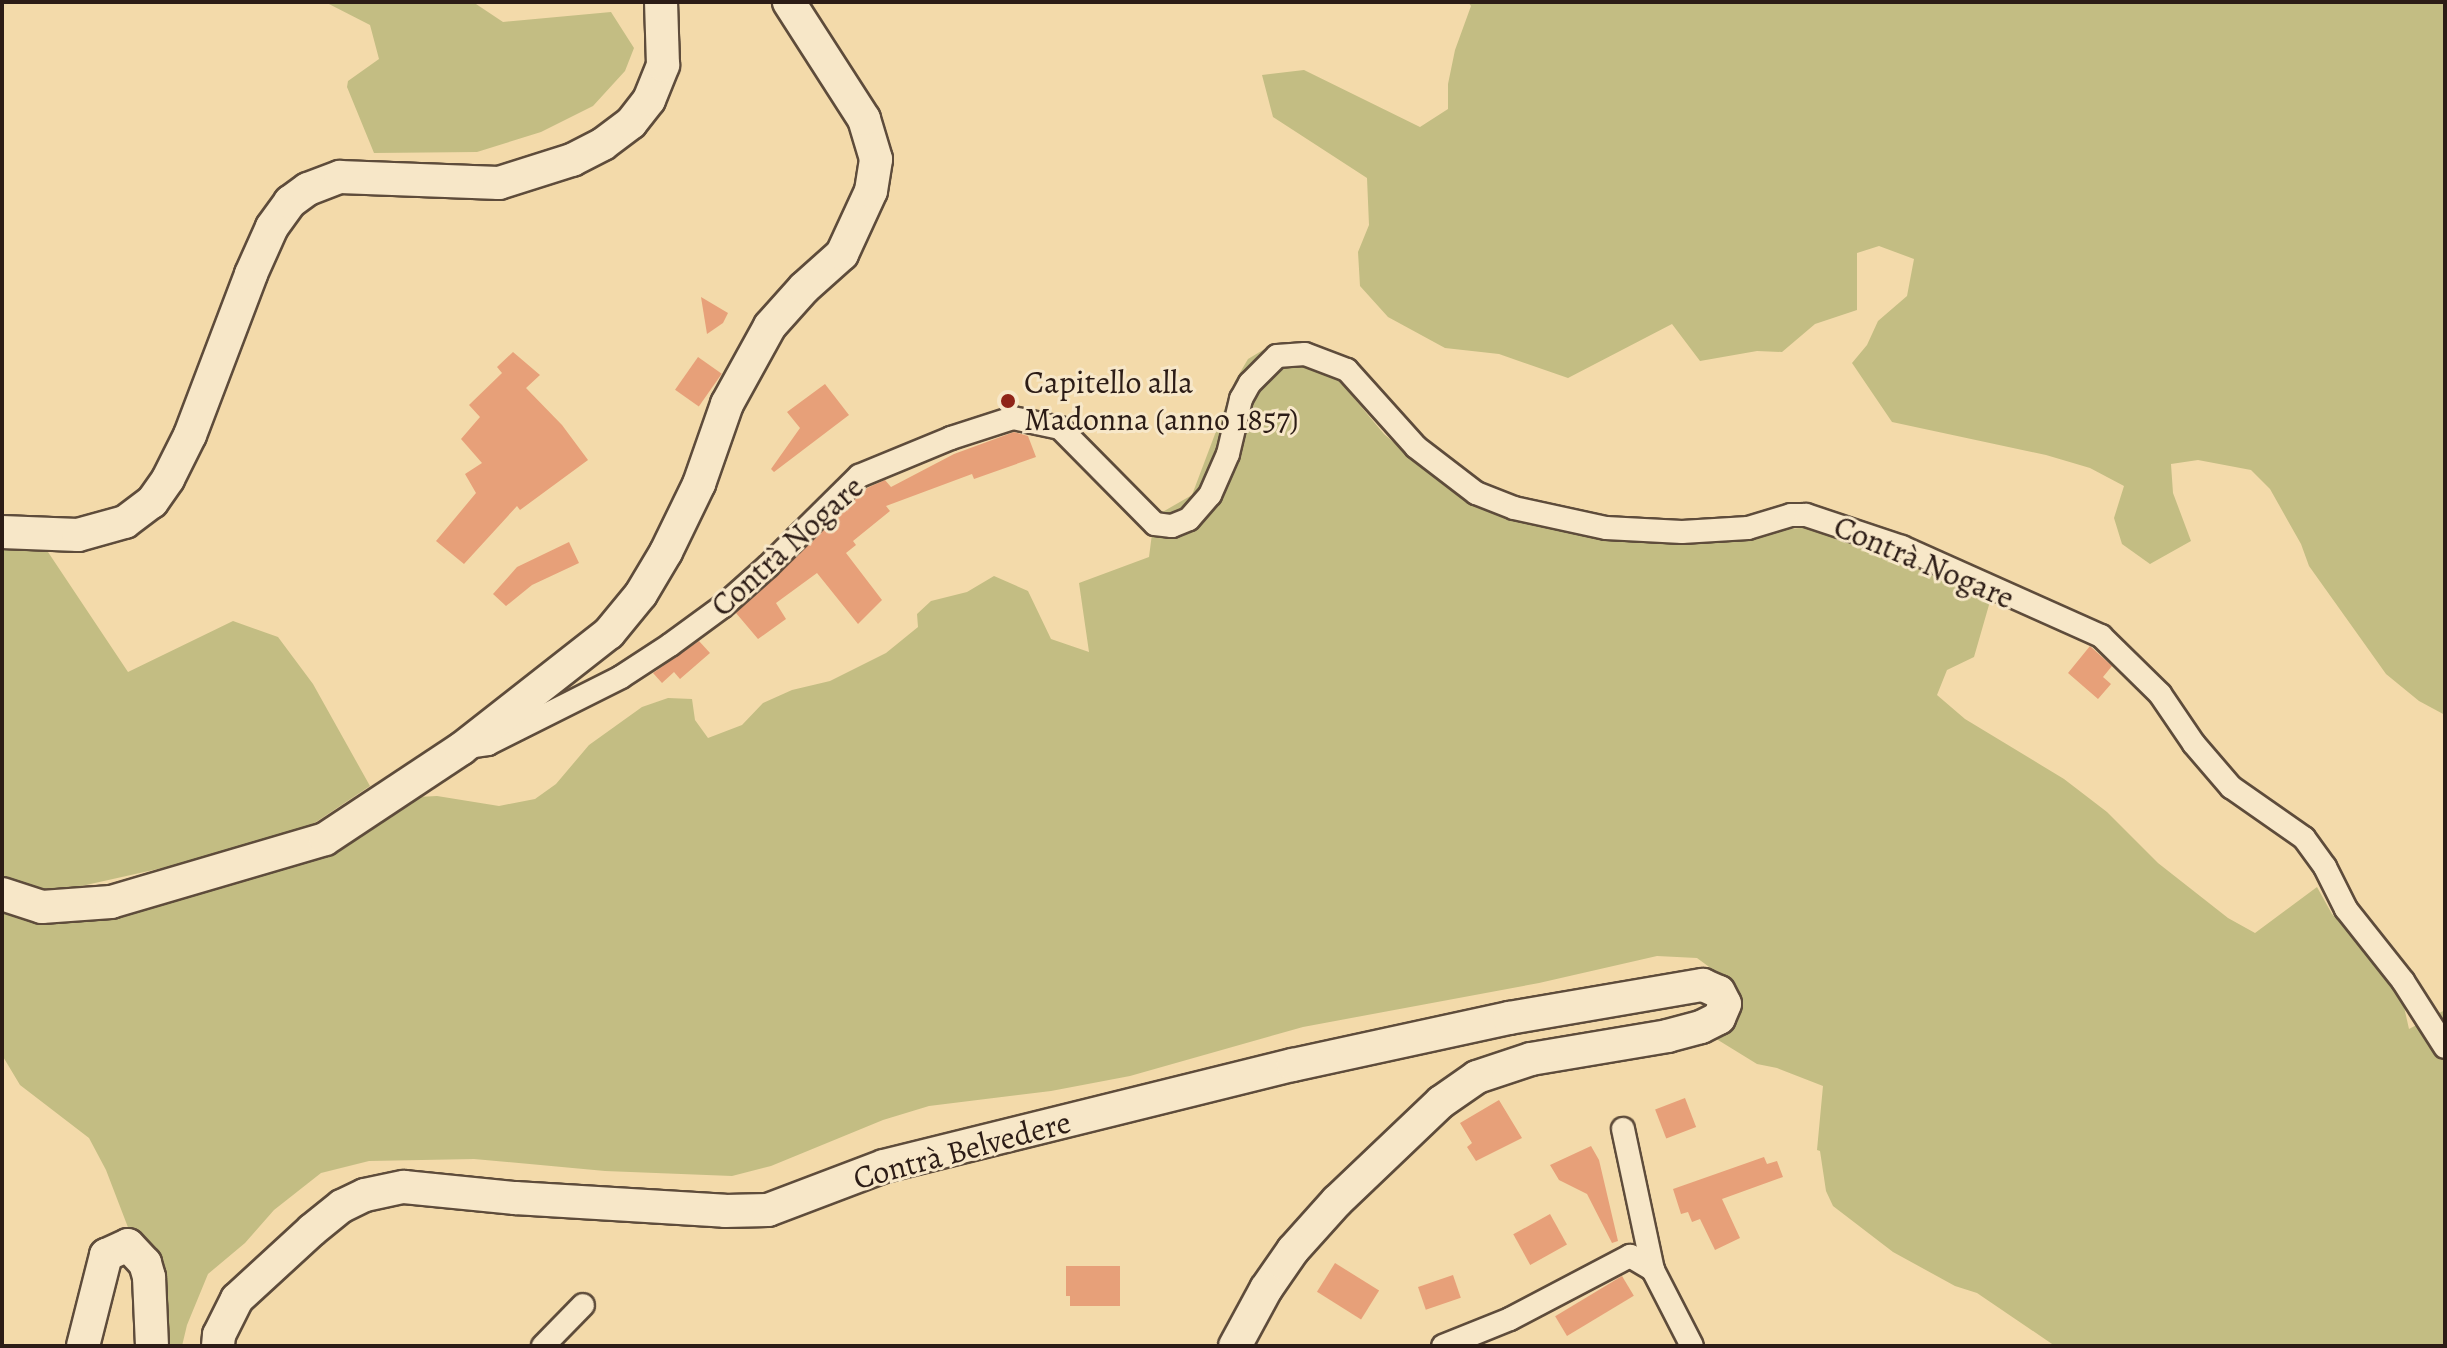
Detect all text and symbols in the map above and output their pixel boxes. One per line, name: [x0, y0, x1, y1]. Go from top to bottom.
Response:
place label: Capitello alla Madonna (anno 1857): [1024, 364, 1299, 439]
marker: Capitello alla Madonna (anno 1857): [999, 392, 1017, 410]
street label: Contrà Nogare: [703, 468, 871, 624]
street label: Contrà Nogare: [1828, 507, 2020, 617]
street label: Contrà Belvedere: [849, 1103, 1075, 1197]

